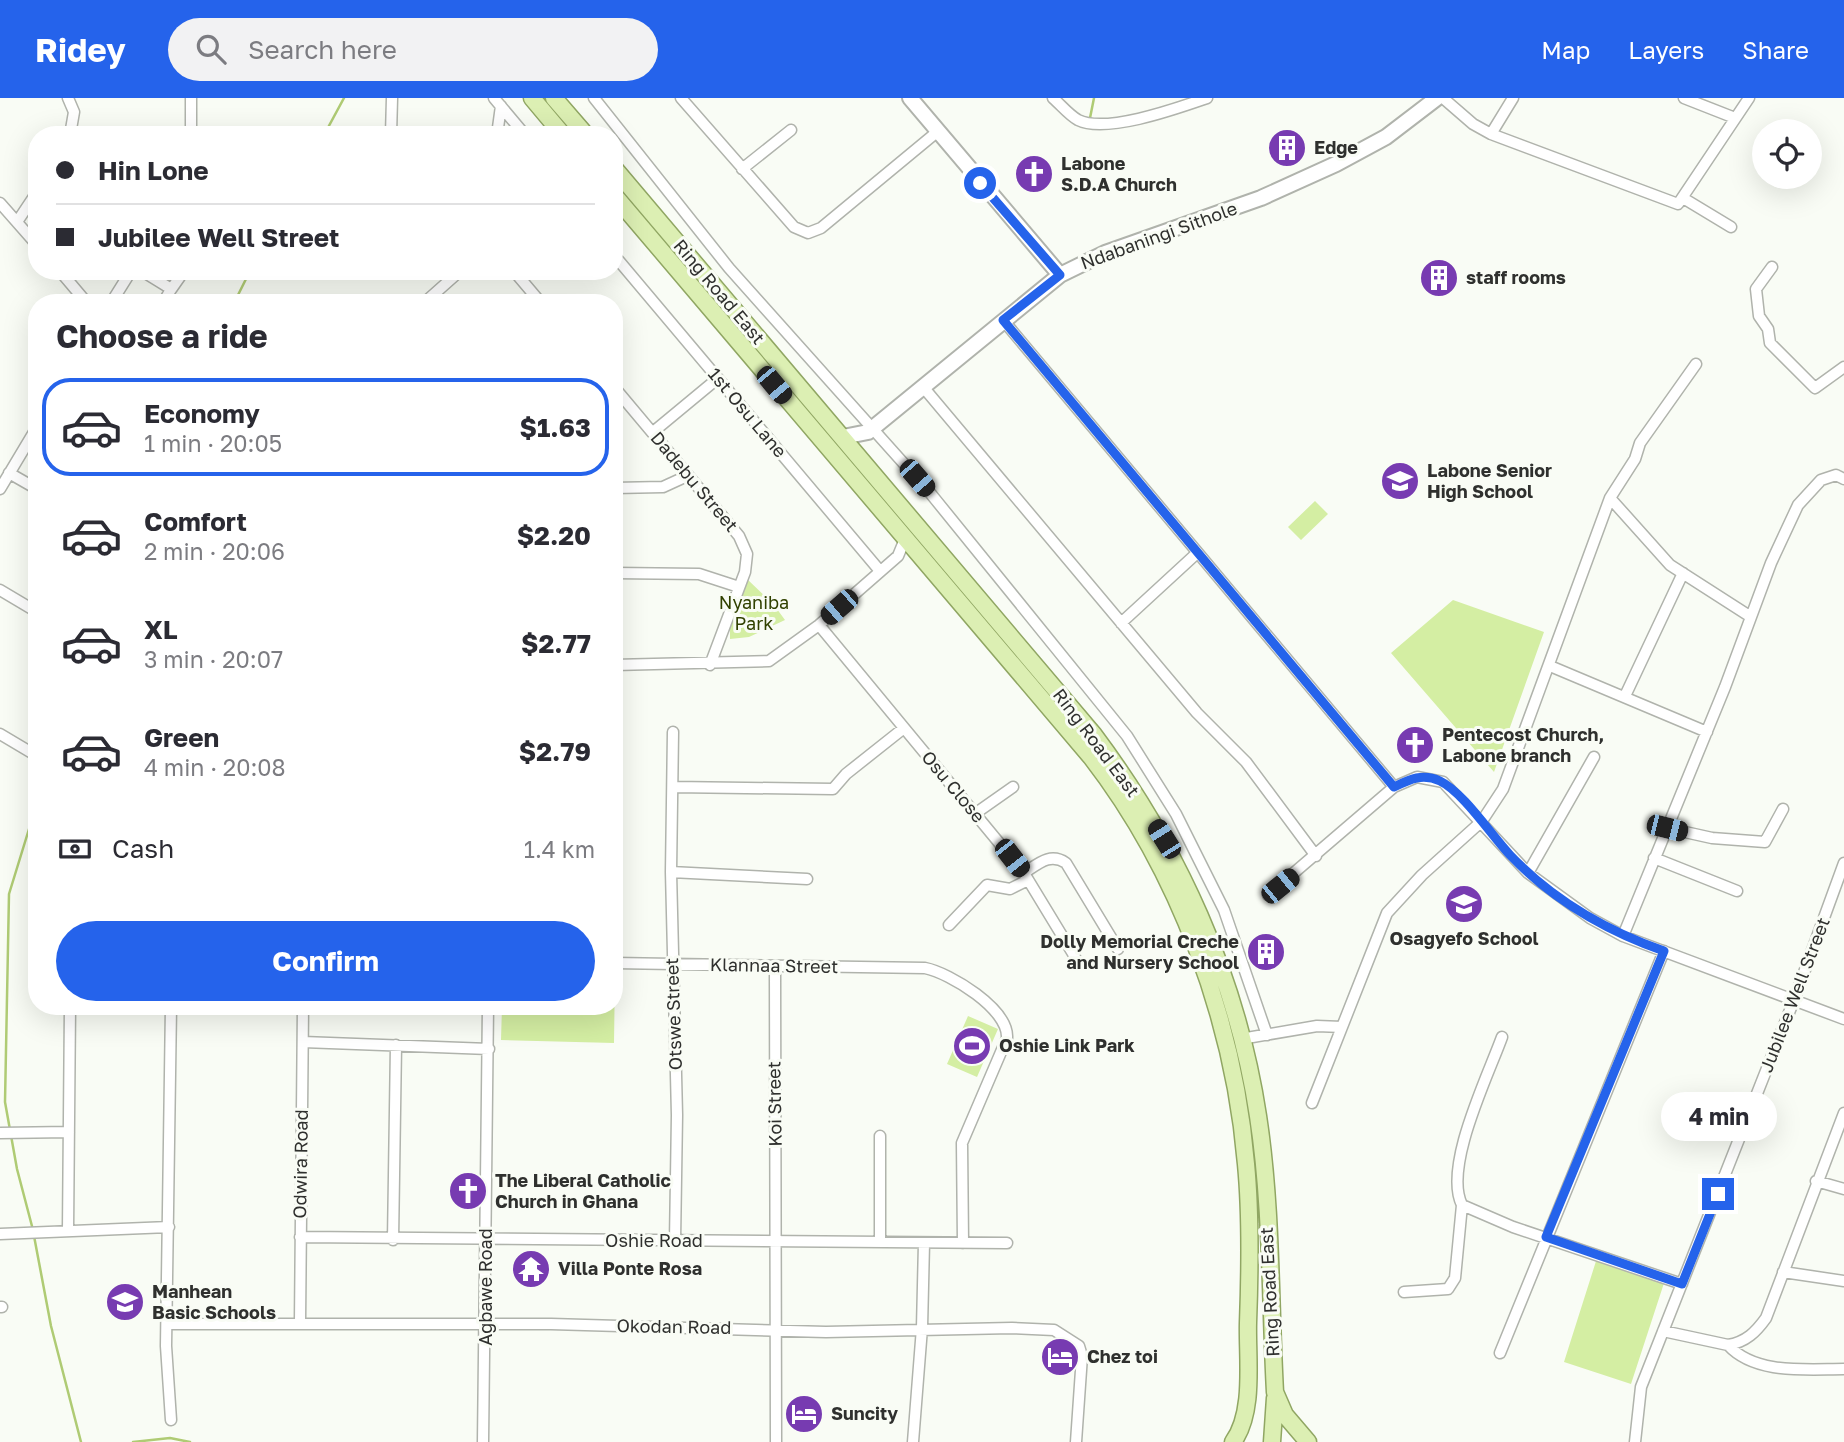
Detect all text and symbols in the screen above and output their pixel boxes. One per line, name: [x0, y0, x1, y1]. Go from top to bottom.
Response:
search box: [168, 18, 658, 81]
text: Ridey: [35, 30, 126, 69]
icon: search: [192, 30, 230, 68]
text: Search here: [248, 34, 397, 65]
text: Map: [1541, 35, 1590, 64]
text: Layers: [1628, 35, 1704, 64]
text: Share: [1742, 35, 1809, 64]
map controls: [1752, 119, 1822, 189]
button: locate: [1752, 119, 1822, 189]
building icon: Edge: [1266, 127, 1308, 169]
place label: Edge: [1314, 136, 1358, 158]
place label: Labone S.D.A Church: [1061, 152, 1177, 195]
church icon: Labone S.D.A Church: [1013, 153, 1055, 195]
text: Hin Lone: [98, 155, 209, 186]
route start: [964, 167, 996, 199]
street label: Ndabaningi Sithole: [1077, 197, 1240, 274]
text: Jubilee Well Street: [98, 222, 339, 253]
street label: Ring Road East: [670, 234, 770, 348]
building icon: staff rooms: [1418, 257, 1460, 299]
place label: staff rooms: [1466, 266, 1566, 288]
text: Choose a ride: [56, 317, 268, 355]
car: [753, 362, 796, 408]
street label: 1st Osu Lane: [704, 363, 792, 462]
icon: car: [60, 396, 123, 459]
text: Economy: [144, 398, 260, 429]
text: $1.63: [519, 412, 591, 443]
street label: Dadebu Street: [646, 427, 743, 536]
text: 1 min · 20:05: [144, 429, 282, 457]
car: [896, 455, 939, 501]
place label: Labone Senior High School: [1427, 459, 1552, 502]
school or university icon: Labone Senior High School: [1379, 460, 1421, 502]
icon: car: [60, 504, 123, 567]
text: Comfort: [144, 506, 247, 537]
text: $2.20: [517, 520, 591, 551]
text: 2 min · 20:06: [144, 537, 285, 565]
car: [817, 585, 862, 629]
park label: Nyaniba Park: [719, 591, 789, 634]
icon: car: [60, 612, 123, 675]
text: XL: [144, 614, 178, 645]
text: $2.77: [521, 628, 591, 659]
text: 3 min · 20:07: [144, 645, 283, 673]
street label: Ring Road East: [1049, 684, 1145, 801]
icon: car: [60, 720, 123, 783]
text: Green: [144, 722, 219, 753]
place label: Pentecost Church, Labone branch: [1442, 723, 1604, 766]
church icon: Pentecost Church, Labone branch: [1394, 724, 1436, 766]
text: $2.79: [519, 736, 591, 767]
street label: Osu Close: [917, 746, 990, 827]
text: 4 min · 20:08: [144, 753, 286, 781]
car: [1645, 813, 1690, 843]
car: [1144, 816, 1185, 862]
icon: cash: [56, 830, 94, 868]
text: Cash: [112, 833, 174, 864]
text: 1.4 km: [524, 835, 595, 863]
car: [991, 835, 1034, 881]
car: [1258, 865, 1303, 907]
school or university icon: Osagyefo School: [1443, 883, 1485, 925]
street label: Jubilee Well Street: [1754, 914, 1834, 1075]
button: Confirm: [56, 921, 595, 1001]
place label: Osagyefo School: [1389, 927, 1539, 949]
place label: Dolly Memorial Creche and Nursery School: [1040, 930, 1239, 973]
building icon: Dolly Memorial Creche and Nursery School: [1245, 931, 1287, 973]
street label: Klannaa Street: [710, 953, 838, 977]
street label: Otswe Street: [660, 957, 686, 1071]
sports icon: Oshie Link Park: [951, 1025, 993, 1067]
place label: Oshie Link Park: [999, 1034, 1135, 1056]
street label: Koi Street: [762, 1061, 786, 1147]
callout: 4 min: [1660, 1093, 1776, 1142]
text: 4 min: [1689, 1102, 1749, 1130]
street label: Odwira Road: [288, 1109, 312, 1219]
place label: The Liberal Catholic Church in Ghana: [495, 1169, 671, 1212]
church icon: The Liberal Catholic Church in Ghana: [447, 1170, 489, 1212]
route end: [1702, 1178, 1734, 1210]
street label: Ring Road East: [1255, 1227, 1283, 1358]
street label: Agbawe Road: [474, 1228, 496, 1346]
street label: Oshie Road: [605, 1229, 703, 1251]
temple icon: Villa Ponte Rosa: [510, 1248, 552, 1290]
place label: Villa Ponte Rosa: [558, 1257, 702, 1279]
place label: Manhean Basic Schools: [152, 1280, 276, 1323]
school or university icon: Manhean Basic Schools: [104, 1281, 146, 1323]
street label: Okodan Road: [616, 1314, 732, 1338]
hotel icon: Chez toi: [1039, 1336, 1081, 1378]
place label: Chez toi: [1087, 1345, 1158, 1367]
hotel icon: Suncity: [783, 1393, 825, 1435]
place label: Suncity: [831, 1402, 898, 1424]

